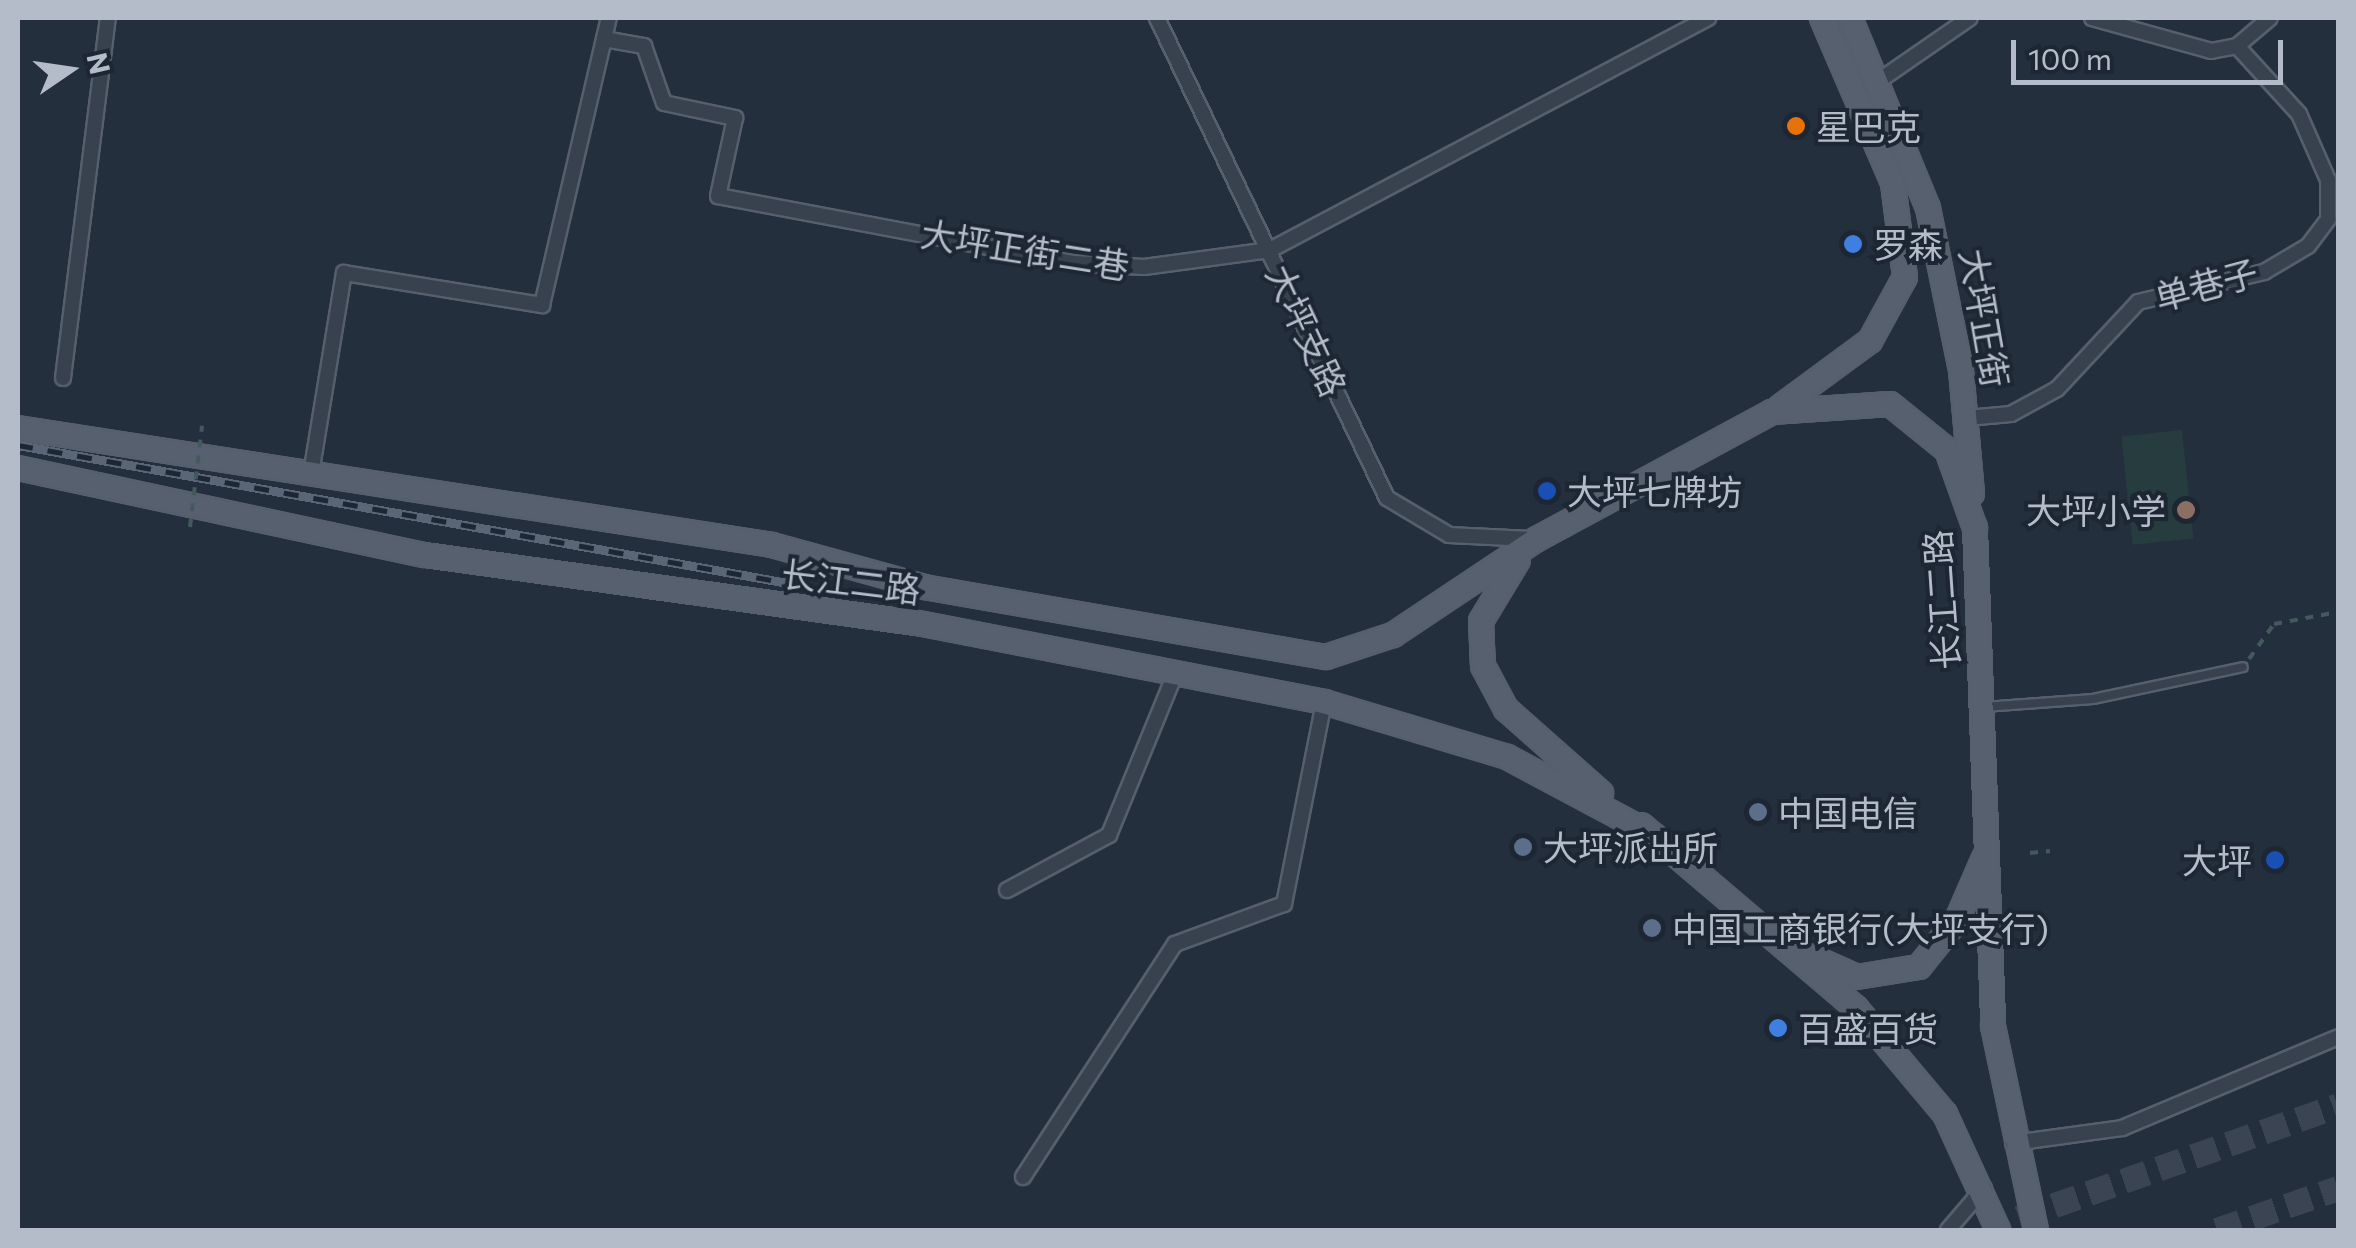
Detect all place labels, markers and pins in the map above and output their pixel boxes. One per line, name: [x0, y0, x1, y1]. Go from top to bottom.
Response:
place label: 星巴克: [1816, 105, 1921, 147]
marker: 星巴克: [1785, 115, 1807, 137]
place label: 罗森: [1873, 223, 1943, 265]
marker: 罗森: [1842, 233, 1864, 255]
place label: 大坪七牌坊: [1567, 470, 1742, 512]
marker: 大坪七牌坊: [1536, 480, 1558, 502]
place label: 大坪小学: [2026, 489, 2166, 531]
marker: 大坪小学: [2175, 499, 2197, 521]
place label: 中国电信: [1778, 791, 1918, 833]
marker: 中国电信: [1747, 801, 1769, 823]
place label: 大坪派出所: [1543, 826, 1718, 868]
marker: 大坪派出所: [1512, 836, 1534, 858]
place label: 大坪: [2182, 839, 2252, 881]
marker: 大坪: [2262, 847, 2288, 873]
place label: 中国工商银行(大坪支行): [1672, 907, 2049, 949]
marker: 中国工商银行(大坪支行): [1641, 917, 1663, 939]
place label: 百盛百货: [1798, 1007, 1938, 1049]
marker: 百盛百货: [1767, 1017, 1789, 1039]

